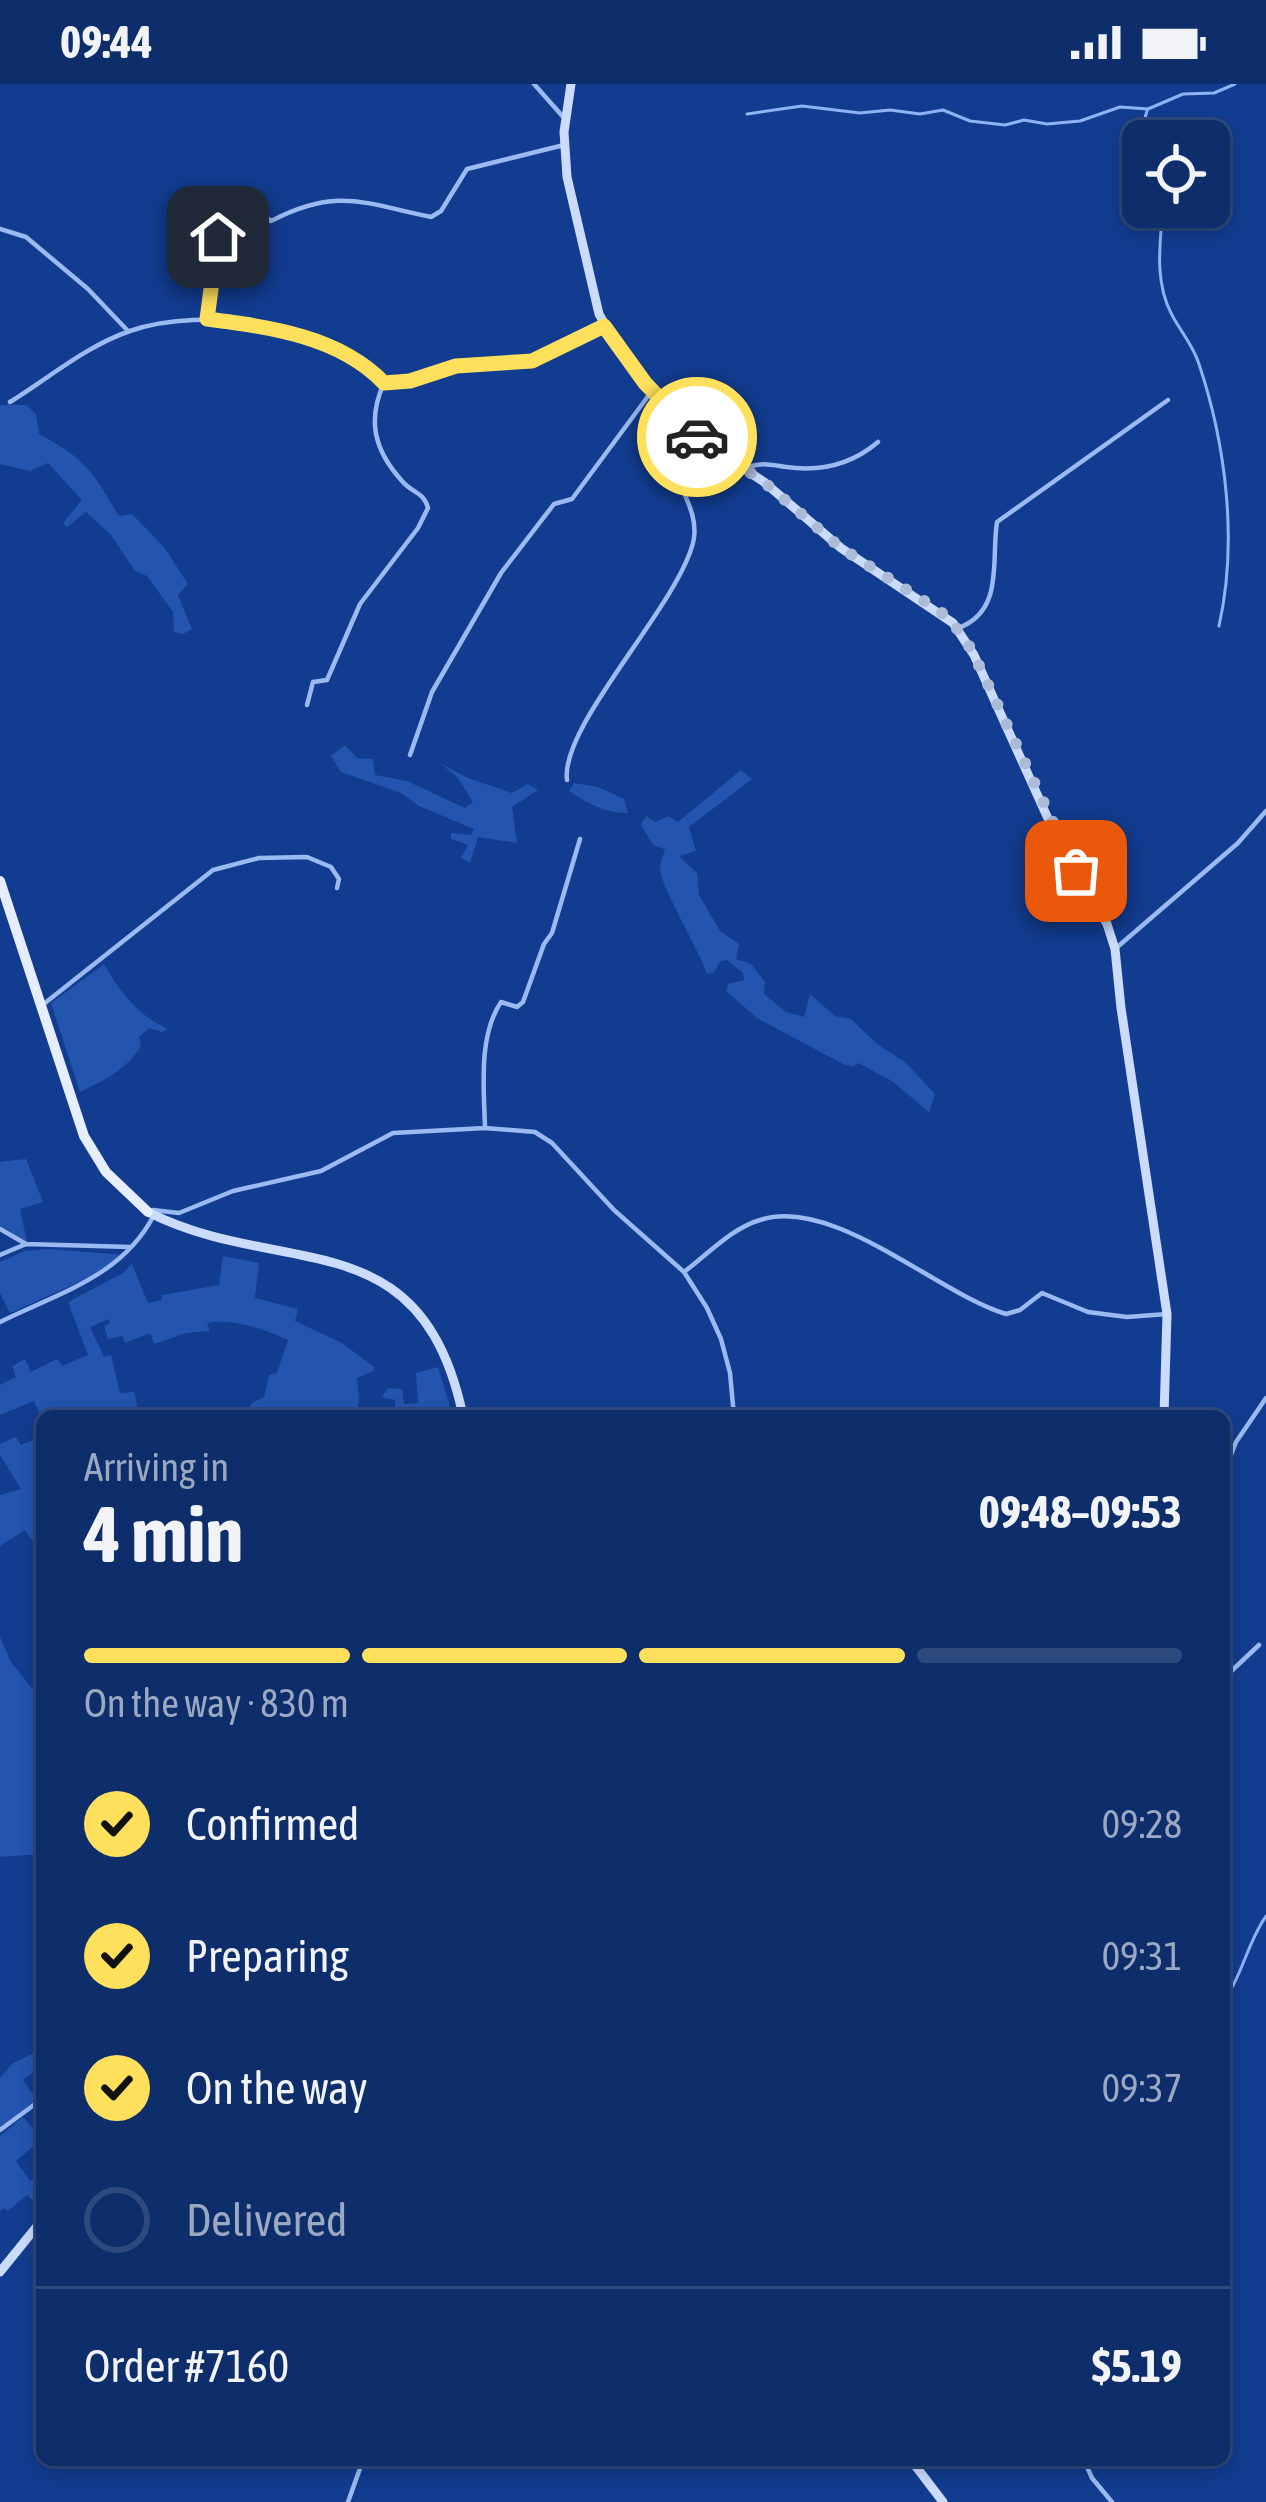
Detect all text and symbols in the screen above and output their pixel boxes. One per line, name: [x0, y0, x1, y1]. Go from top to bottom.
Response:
text: 09:44: [60, 16, 153, 68]
map controls: [1122, 120, 1230, 228]
button: locate: [1122, 120, 1230, 228]
pin: [167, 186, 269, 288]
icon: home: [185, 204, 251, 270]
courier: [637, 377, 757, 497]
icon: car: [664, 404, 730, 470]
pin: [1025, 820, 1127, 922]
icon: bag: [1043, 838, 1109, 904]
text: Arriving in: [84, 1445, 229, 1489]
text: 09:48–09:53: [979, 1486, 1182, 1538]
text: 4 min: [84, 1489, 243, 1579]
text: On the way · 830 m: [84, 1681, 349, 1725]
icon: check: [84, 1791, 150, 1857]
text: Confirmed: [186, 1798, 359, 1850]
text: 09:28: [1102, 1802, 1182, 1846]
icon: check: [84, 1923, 150, 1989]
text: Preparing: [186, 1930, 349, 1982]
text: 09:31: [1102, 1934, 1182, 1978]
icon: check: [84, 2055, 150, 2121]
text: On the way: [186, 2062, 368, 2114]
text: 09:37: [1102, 2066, 1182, 2110]
text: Delivered: [186, 2194, 347, 2246]
text: Order #7160: [84, 2340, 289, 2392]
text: $5.19: [1092, 2340, 1182, 2392]

